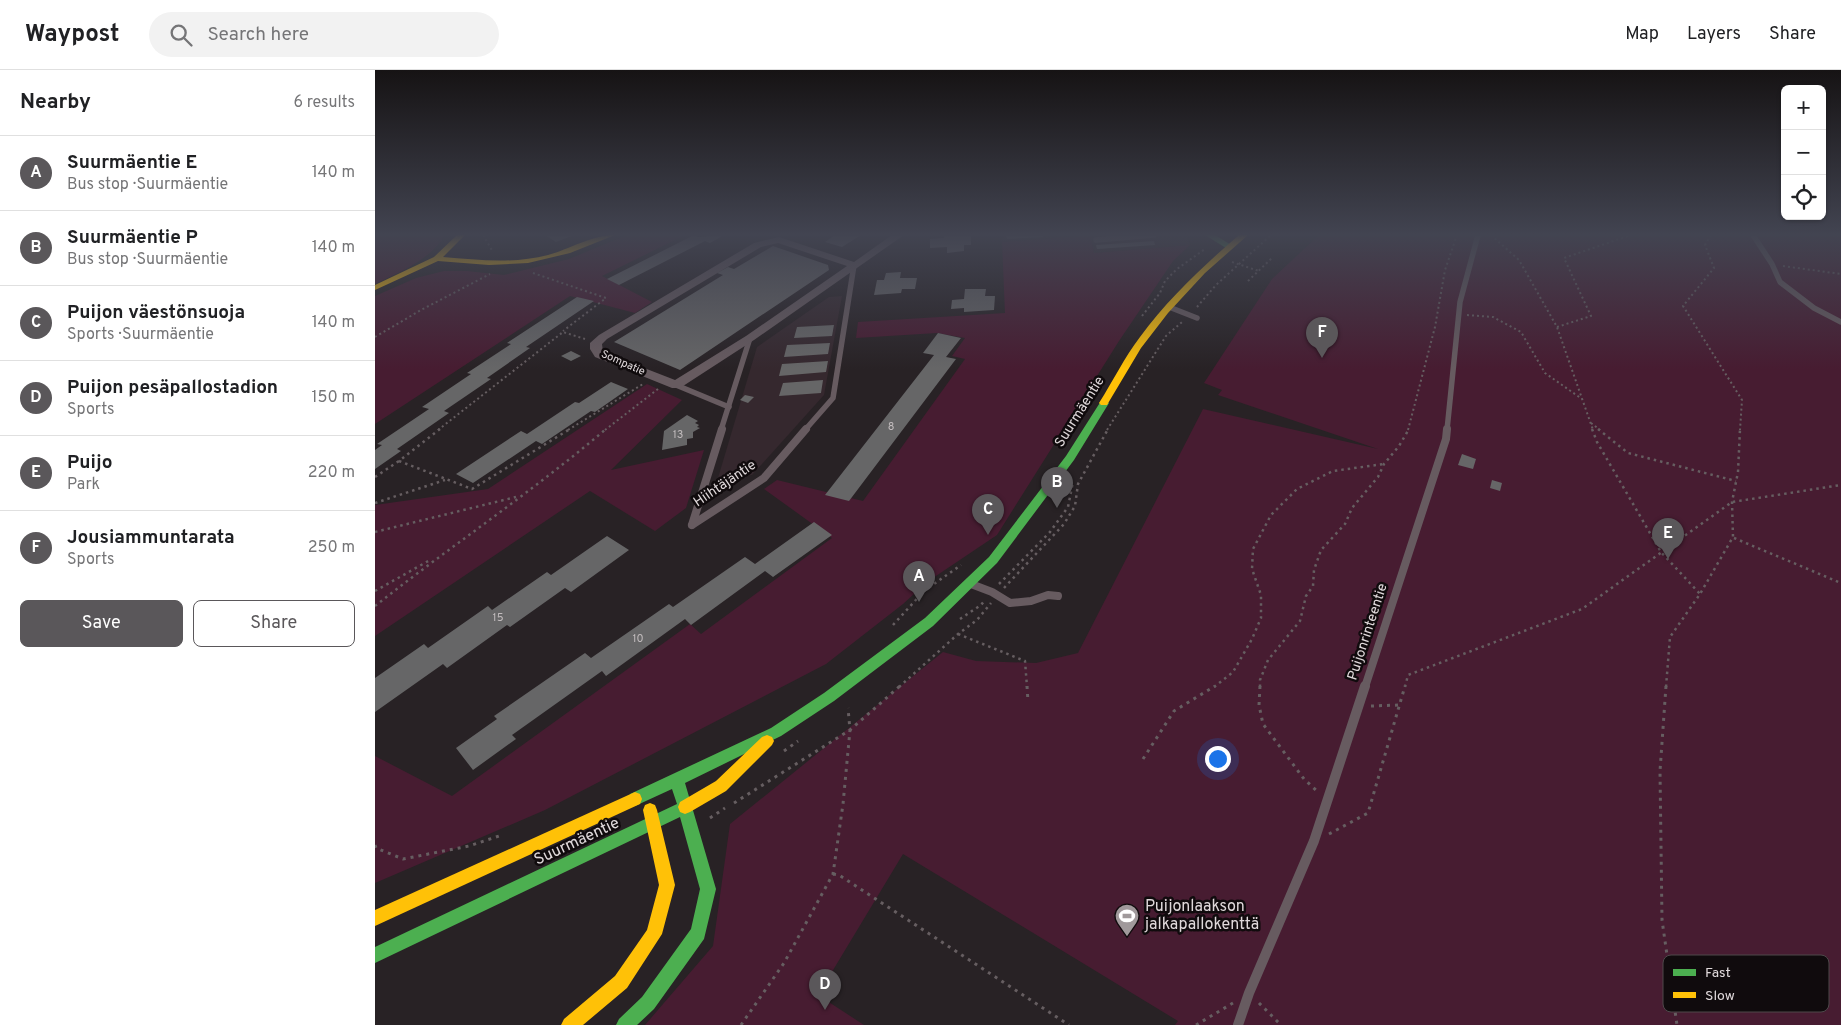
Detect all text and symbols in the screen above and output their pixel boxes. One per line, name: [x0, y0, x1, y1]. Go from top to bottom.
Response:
search box: [149, 12, 499, 57]
text: Waypost: [25, 20, 119, 50]
icon: search: [167, 21, 195, 49]
text: Search here: [207, 23, 309, 47]
text: Map: [1625, 23, 1659, 46]
text: Layers: [1687, 23, 1741, 46]
text: Share: [1769, 23, 1816, 46]
map controls: [1781, 85, 1826, 220]
button: +: [1781, 85, 1826, 130]
text: Nearby: [20, 89, 91, 116]
text: 6 results: [293, 93, 355, 113]
button: −: [1781, 130, 1826, 175]
text: Suurmäentie E: [67, 151, 197, 175]
text: A: [30, 163, 42, 183]
text: 140 m: [312, 163, 355, 183]
text: Bus stop · Suurmäentie: [67, 175, 228, 195]
button: locate: [1781, 175, 1826, 220]
text: Suurmäentie P: [67, 226, 198, 250]
text: B: [30, 238, 42, 258]
text: 140 m: [312, 238, 355, 258]
text: Bus stop · Suurmäentie: [67, 250, 228, 270]
text: Puijon väestönsuoja: [67, 301, 245, 325]
text: C: [31, 313, 41, 333]
text: 140 m: [312, 313, 355, 333]
pin: F: [1306, 317, 1338, 358]
text: Sports · Suurmäentie: [67, 325, 214, 345]
street label: Sompatie: [599, 347, 647, 379]
street label: Suurmäentie: [1052, 373, 1108, 451]
text: Puijon pesäpallostadion: [67, 376, 278, 400]
text: D: [30, 388, 42, 408]
text: 150 m: [312, 388, 355, 408]
text: Sports: [67, 400, 115, 420]
house number: 8: [888, 420, 894, 434]
house number: 13: [673, 428, 683, 442]
text: Puijo: [67, 451, 112, 475]
street label: Hiihtäjäntie: [690, 457, 760, 511]
text: E: [31, 463, 41, 483]
text: 220 m: [308, 463, 355, 483]
pin: B: [1041, 467, 1073, 508]
text: Park: [67, 475, 100, 495]
pin: C: [972, 494, 1004, 535]
pin: E: [1652, 518, 1684, 559]
text: Jousiammuntarata: [67, 526, 235, 550]
text: F: [31, 538, 41, 558]
text: 250 m: [308, 538, 355, 558]
text: Sports: [67, 550, 115, 570]
pin: A: [903, 561, 935, 602]
street label: Puijonrinteentie: [1344, 581, 1392, 683]
button: Save: [20, 600, 183, 647]
button: Share: [193, 600, 355, 647]
house number: 15: [493, 611, 504, 625]
house number: 10: [632, 632, 644, 646]
your location: [1205, 746, 1231, 772]
street label: Suurmäentie: [531, 814, 623, 870]
place label: Puijonlaakson jalkapallokenttä: [1144, 897, 1259, 935]
sports icon: Puijonlaakson jalkapallokenttä: [1114, 903, 1140, 937]
legend: [1663, 955, 1829, 1012]
text: Fast: [1705, 965, 1731, 982]
pin: D: [809, 969, 841, 1010]
text: Slow: [1705, 988, 1735, 1005]

